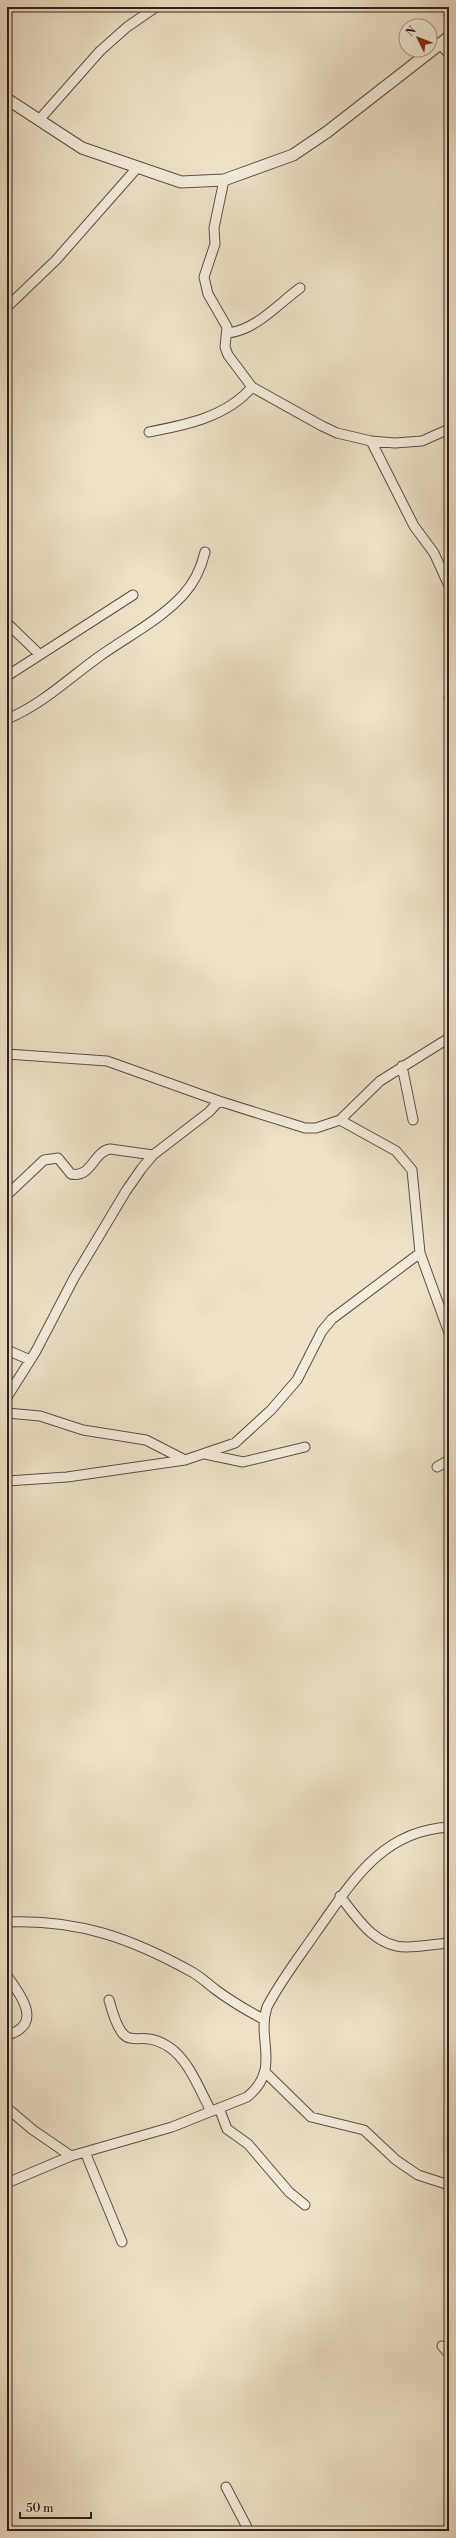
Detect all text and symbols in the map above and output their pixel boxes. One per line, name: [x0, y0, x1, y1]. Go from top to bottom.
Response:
north arrow: [398, 18, 438, 58]
text: N: [403, 24, 420, 40]
scale bar: [20, 2494, 91, 2520]
text: 50 m: [26, 2501, 54, 2516]

